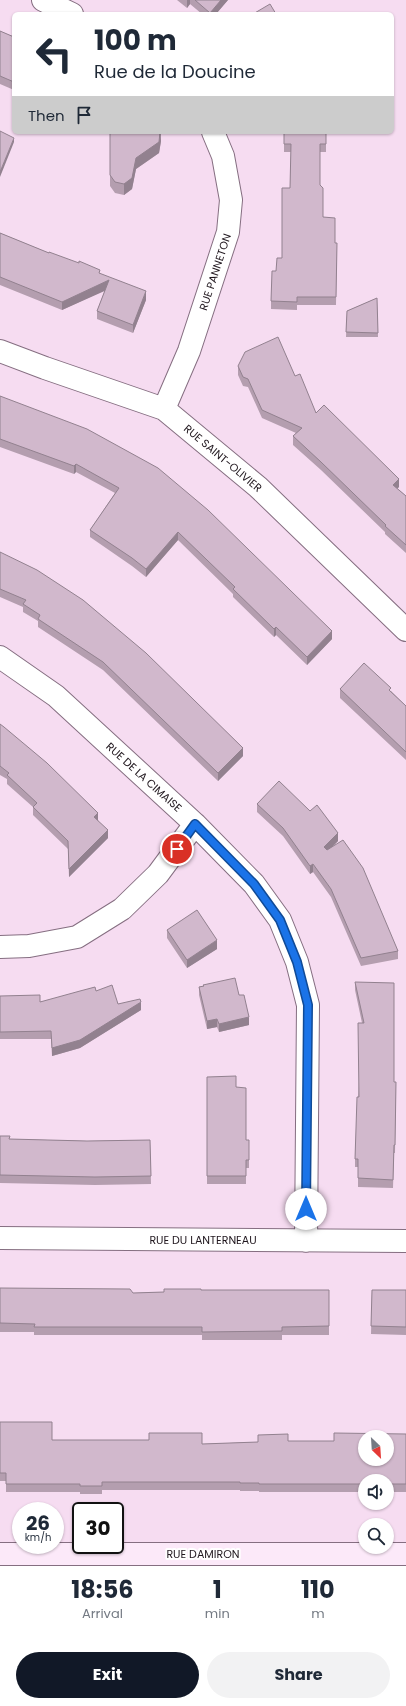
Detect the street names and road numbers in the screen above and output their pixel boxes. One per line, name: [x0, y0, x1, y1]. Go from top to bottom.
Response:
street label: RUE PANNETON: [195, 232, 235, 312]
street label: RUE SAINT-OLIVIER: [180, 421, 266, 496]
street label: RUE DE LA CIMAISE: [103, 739, 185, 815]
street label: RUE DU LANTERNEAU: [149, 1232, 257, 1248]
street label: RUE DAMIRON: [166, 1546, 240, 1562]

